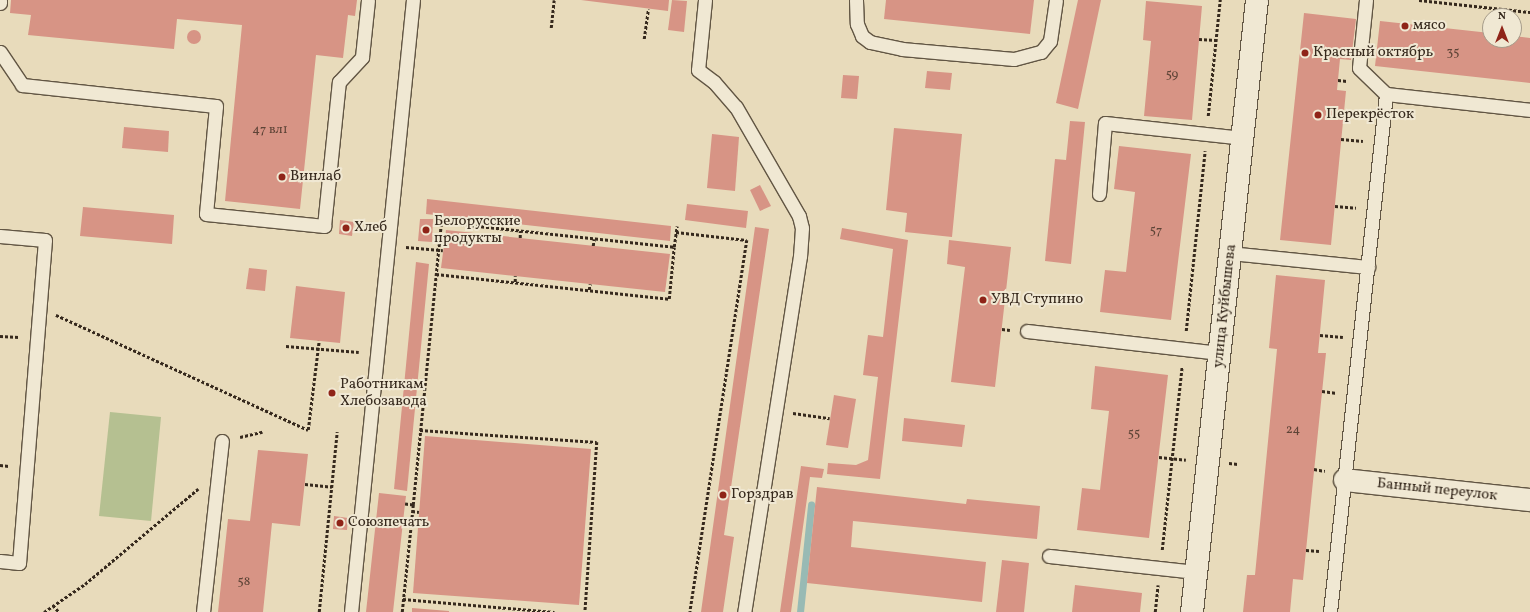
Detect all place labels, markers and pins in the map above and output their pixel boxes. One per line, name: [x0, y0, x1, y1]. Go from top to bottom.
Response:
place label: мясо: [1413, 17, 1446, 35]
marker: мясо: [1400, 21, 1410, 31]
place label: Красный октябрь: [1313, 44, 1433, 62]
marker: Красный октябрь: [1300, 48, 1310, 58]
place label: Перекрёсток: [1326, 106, 1414, 124]
marker: Перекрёсток: [1313, 110, 1323, 120]
place label: Винлаб: [290, 168, 341, 186]
marker: Винлаб: [277, 172, 287, 182]
place label: Белорусские продукты: [434, 212, 521, 247]
place label: Хлеб: [354, 219, 387, 237]
marker: Хлеб: [341, 223, 351, 233]
marker: Белорусские продукты: [421, 225, 431, 235]
place label: УВД Ступино: [991, 291, 1083, 309]
marker: УВД Ступино: [978, 295, 988, 305]
place label: Работникам Хлебозавода: [340, 375, 427, 410]
marker: Работникам Хлебозавода: [327, 388, 337, 398]
place label: Горздрав: [731, 486, 794, 504]
marker: Горздрав: [718, 490, 728, 500]
place label: Союзпечать: [348, 514, 429, 532]
marker: Союзпечать: [335, 518, 345, 528]

